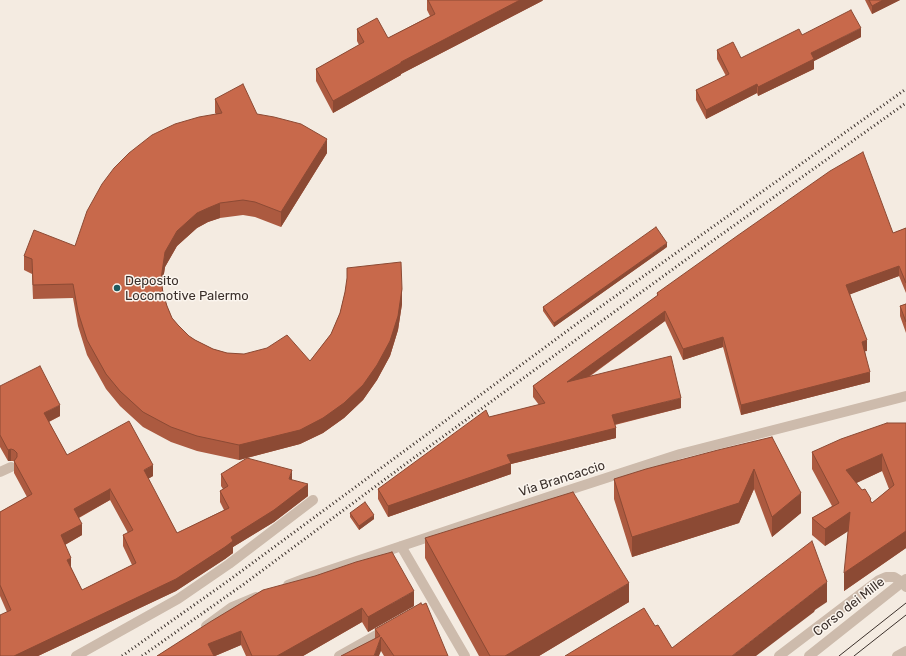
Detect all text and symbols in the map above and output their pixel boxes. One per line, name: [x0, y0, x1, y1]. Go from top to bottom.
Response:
place label: Deposito Locomotive Palermo: [125, 273, 249, 304]
marker: Deposito Locomotive Palermo: [112, 283, 122, 293]
street label: Via Brancaccio: [517, 458, 607, 500]
street label: Corso dei Mille: [810, 574, 888, 640]

